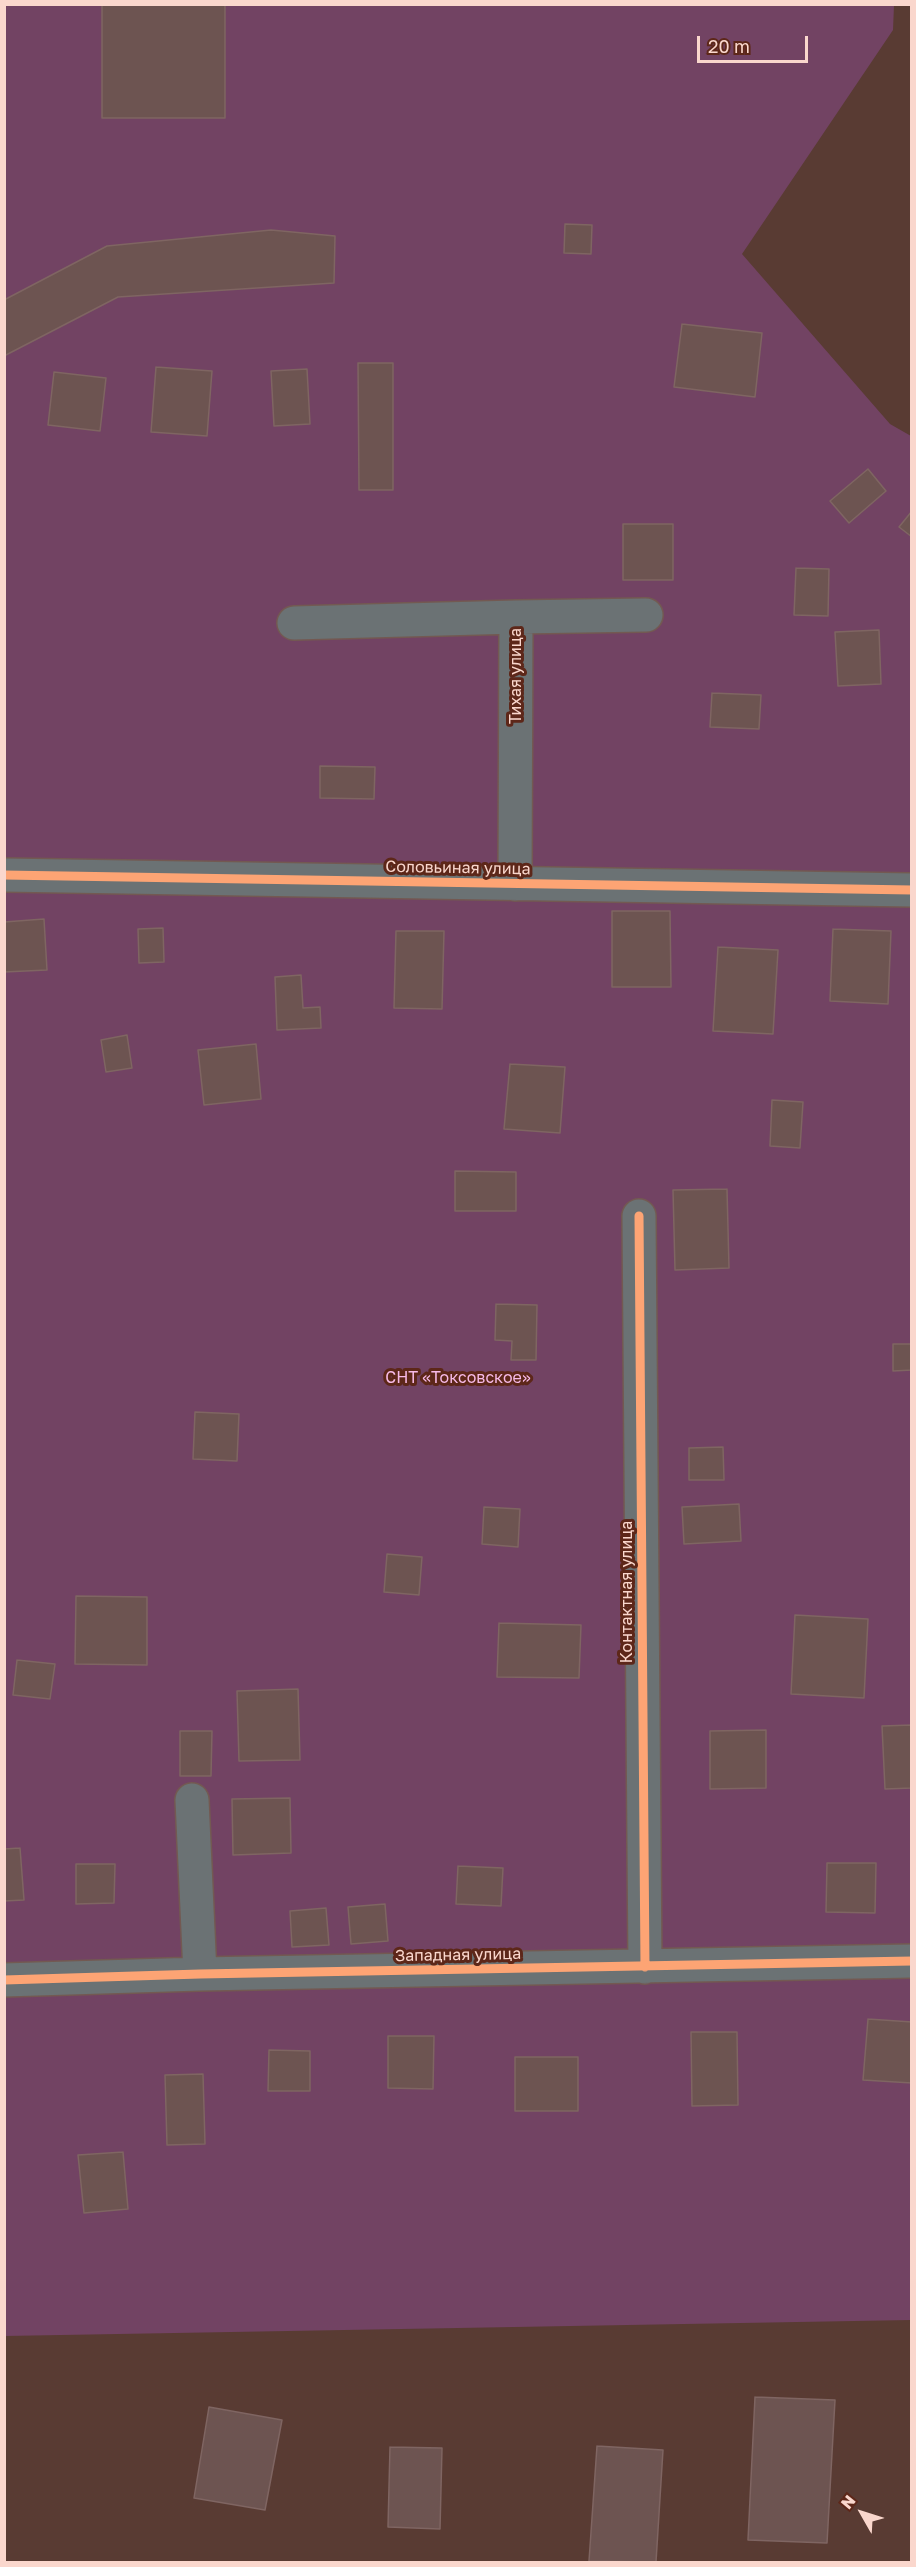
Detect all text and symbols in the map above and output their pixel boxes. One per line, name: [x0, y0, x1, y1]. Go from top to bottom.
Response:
scale bar: [700, 24, 811, 62]
text: 20 m: [708, 35, 750, 57]
street label: Тихая улица: [506, 628, 526, 724]
street label: Соловьиная улица: [385, 857, 531, 879]
park label: СНТ «Токсовское»: [385, 1368, 531, 1388]
street label: Контактная улица: [617, 1521, 637, 1663]
street label: Западная улица: [395, 1944, 521, 1966]
north arrow: [832, 2483, 892, 2543]
text: N: [836, 2491, 860, 2513]

